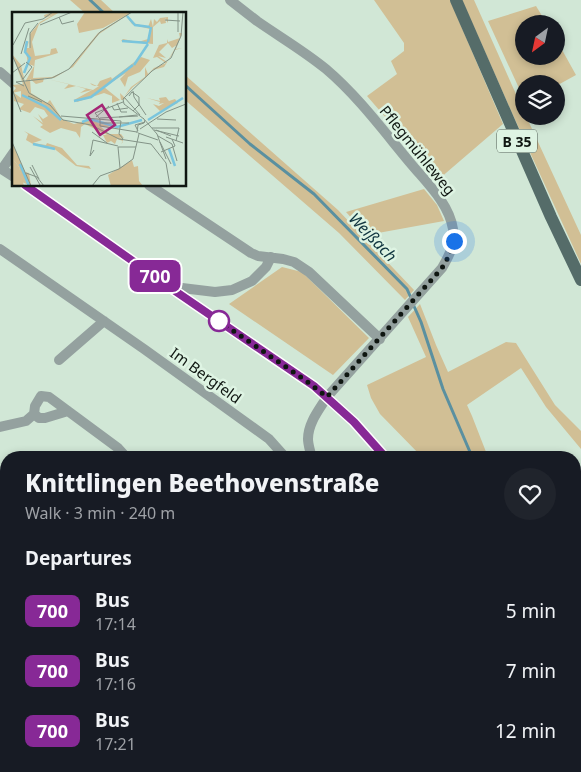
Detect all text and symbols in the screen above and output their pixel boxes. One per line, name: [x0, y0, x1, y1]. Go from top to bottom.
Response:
inset map: [12, 12, 186, 186]
north arrow: [515, 15, 565, 65]
map controls: [515, 15, 565, 125]
button: layers: [515, 75, 565, 125]
street label: Pflegmühleweg: [376, 101, 460, 199]
road number: B 35: [497, 130, 537, 152]
water label: Weißach: [344, 208, 402, 266]
your location: [442, 229, 467, 254]
line badge: 700: [126, 260, 184, 292]
text: 700: [140, 264, 170, 288]
unlabelled marker: [208, 310, 230, 332]
street label: Im Bergfeld: [166, 342, 246, 408]
text: Knittlingen Beethovenstraße: [25, 466, 379, 499]
button: heart: [504, 468, 556, 520]
text: Walk · 3 min · 240 m: [25, 502, 175, 524]
text: Departures: [25, 545, 132, 571]
text: Bus: [95, 587, 130, 613]
text: 5 min: [506, 598, 556, 624]
text: 700: [37, 599, 68, 623]
text: 17:14: [95, 613, 136, 635]
text: Bus: [95, 647, 130, 673]
text: 7 min: [506, 658, 556, 684]
text: 700: [37, 659, 68, 683]
text: 17:16: [95, 673, 136, 695]
text: Bus: [95, 707, 130, 733]
text: 12 min: [495, 718, 556, 744]
text: 700: [37, 719, 68, 743]
text: 17:21: [95, 733, 136, 755]

